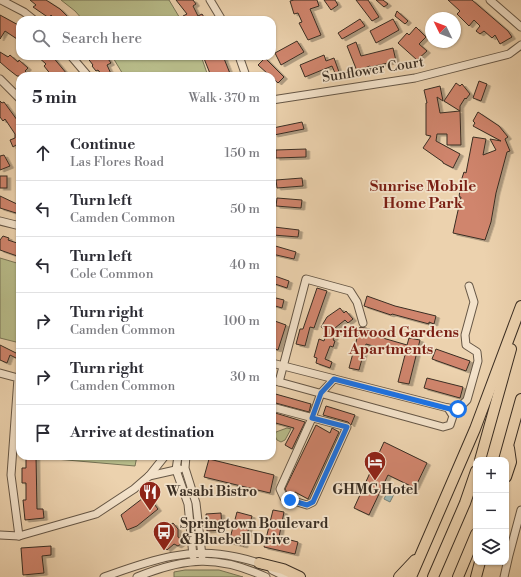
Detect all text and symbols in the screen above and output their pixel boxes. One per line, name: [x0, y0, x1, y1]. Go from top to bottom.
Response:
north arrow: [425, 12, 461, 48]
search box: [16, 16, 276, 60]
icon: search: [30, 27, 52, 49]
text: Search here: [62, 29, 142, 48]
street label: Sunflower Court: [321, 53, 425, 87]
text: 5 min: [32, 87, 77, 109]
text: Walk · 370 m: [188, 90, 260, 106]
text: Continue: [70, 135, 135, 154]
icon: ahead: [32, 142, 54, 164]
text: 150 m: [225, 145, 260, 161]
text: Las Flores Road: [70, 154, 164, 170]
district label: Sunrise Mobile Home Park: [370, 177, 476, 213]
text: Turn left: [70, 191, 132, 210]
icon: left: [32, 198, 54, 220]
text: 50 m: [230, 201, 260, 217]
text: Camden Common: [70, 210, 175, 226]
text: Turn left: [70, 247, 132, 266]
icon: left: [32, 254, 54, 276]
text: 40 m: [230, 257, 260, 273]
text: Cole Common: [70, 266, 153, 282]
text: Turn right: [70, 303, 144, 322]
icon: right: [32, 310, 54, 332]
text: 100 m: [224, 313, 260, 329]
text: Camden Common: [70, 322, 175, 338]
district label: Driftwood Gardens Apartments: [323, 323, 459, 359]
text: Turn right: [70, 359, 144, 378]
icon: right: [32, 366, 54, 388]
text: 30 m: [230, 369, 260, 385]
text: Camden Common: [70, 378, 175, 394]
route start: [449, 400, 467, 418]
icon: arrive: [32, 422, 54, 444]
text: Arrive at destination: [70, 423, 214, 442]
hotel icon: GHMG Hotel: [362, 449, 388, 482]
map controls: [473, 457, 509, 565]
button: +: [473, 457, 509, 493]
restaurant icon: Wasabi Bistro: [137, 479, 163, 512]
place label: GHMG Hotel: [332, 481, 418, 499]
place label: Wasabi Bistro: [165, 483, 257, 501]
route end: [281, 491, 299, 509]
button: −: [473, 493, 509, 529]
place label: Springtown Boulevard & Bluebell Drive: [180, 515, 329, 549]
bus stop icon: Springtown Boulevard & Bluebell Drive: [151, 519, 177, 552]
button: layers: [473, 529, 509, 565]

